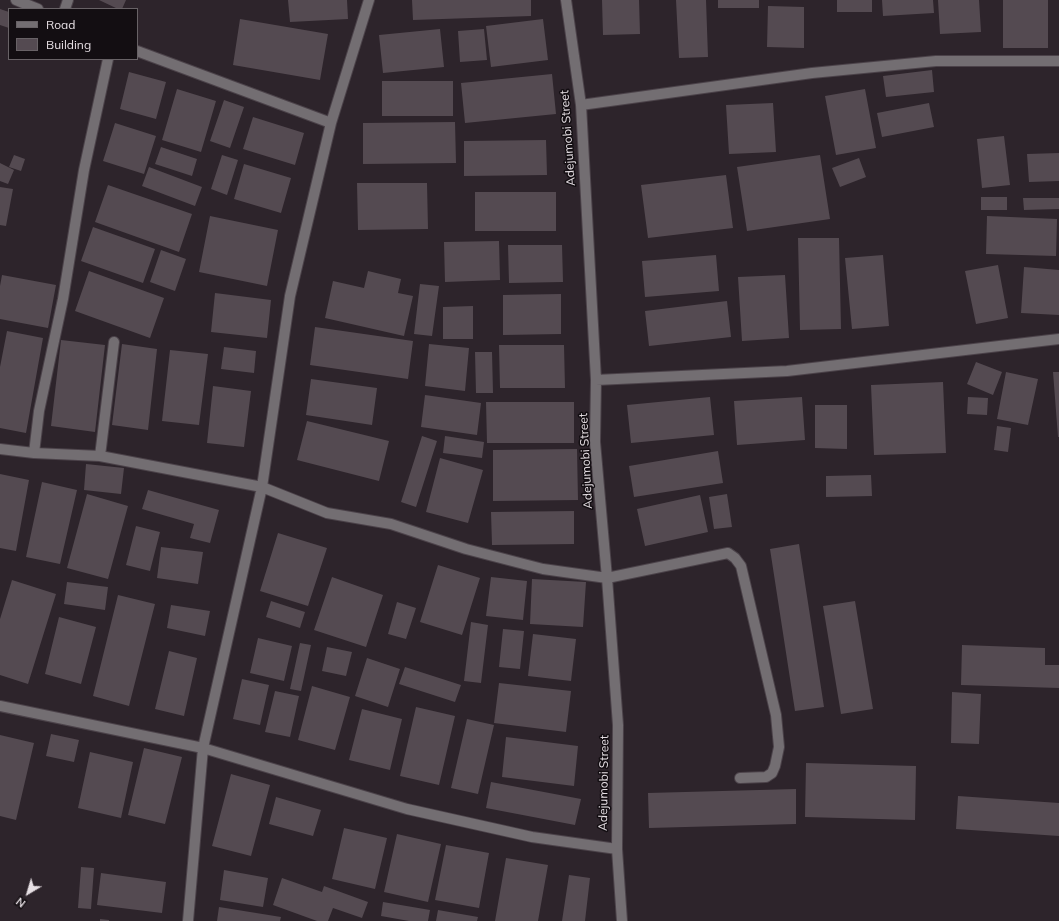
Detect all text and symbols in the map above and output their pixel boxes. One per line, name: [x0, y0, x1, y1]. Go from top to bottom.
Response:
legend: [8, 8, 138, 60]
text: Road: [46, 17, 75, 32]
text: Building: [46, 37, 91, 52]
street label: Adejumobi Street: [557, 90, 579, 186]
street label: Adejumobi Street: [576, 413, 596, 509]
street label: Adejumobi Street: [596, 735, 612, 831]
north arrow: [8, 873, 48, 913]
text: N: [13, 894, 28, 911]

